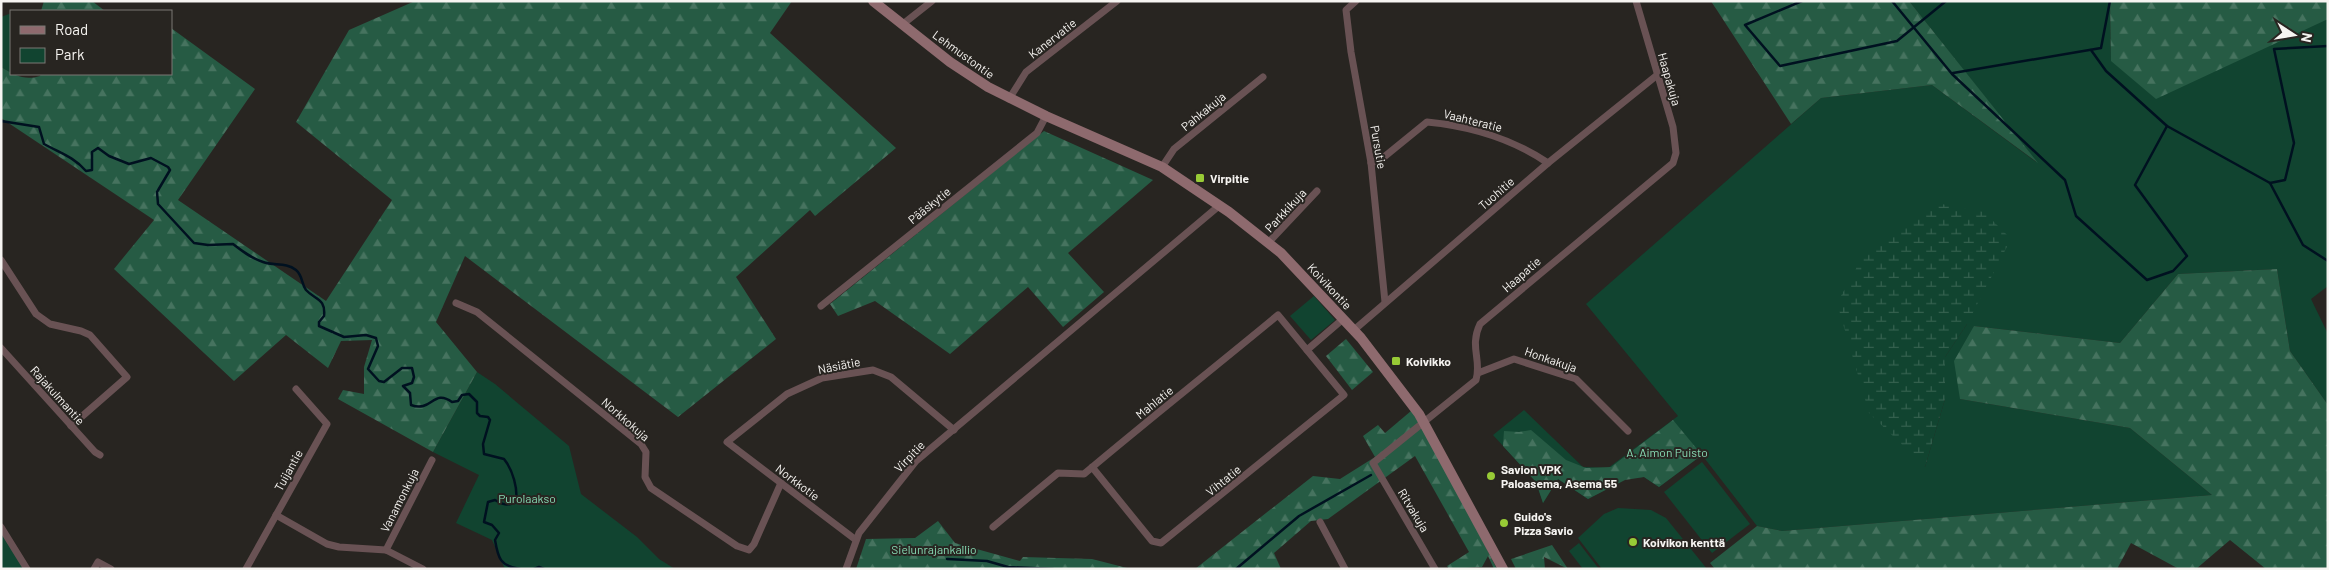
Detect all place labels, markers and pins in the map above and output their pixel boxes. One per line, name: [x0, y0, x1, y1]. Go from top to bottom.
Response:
place label: Virpitie: [1210, 171, 1250, 185]
marker: Virpitie: [1194, 172, 1206, 184]
place label: Koivikko: [1406, 354, 1451, 368]
marker: Koivikko: [1390, 355, 1402, 367]
place label: Savion VPK Paloasema, Asema 55: [1501, 462, 1618, 490]
marker: Savion VPK Paloasema, Asema 55: [1485, 470, 1497, 482]
place label: Guido's Pizza Savio: [1514, 509, 1574, 537]
marker: Guido's Pizza Savio: [1498, 517, 1510, 529]
place label: Koivikon kenttä: [1643, 535, 1725, 549]
marker: Koivikon kenttä: [1627, 536, 1639, 548]

